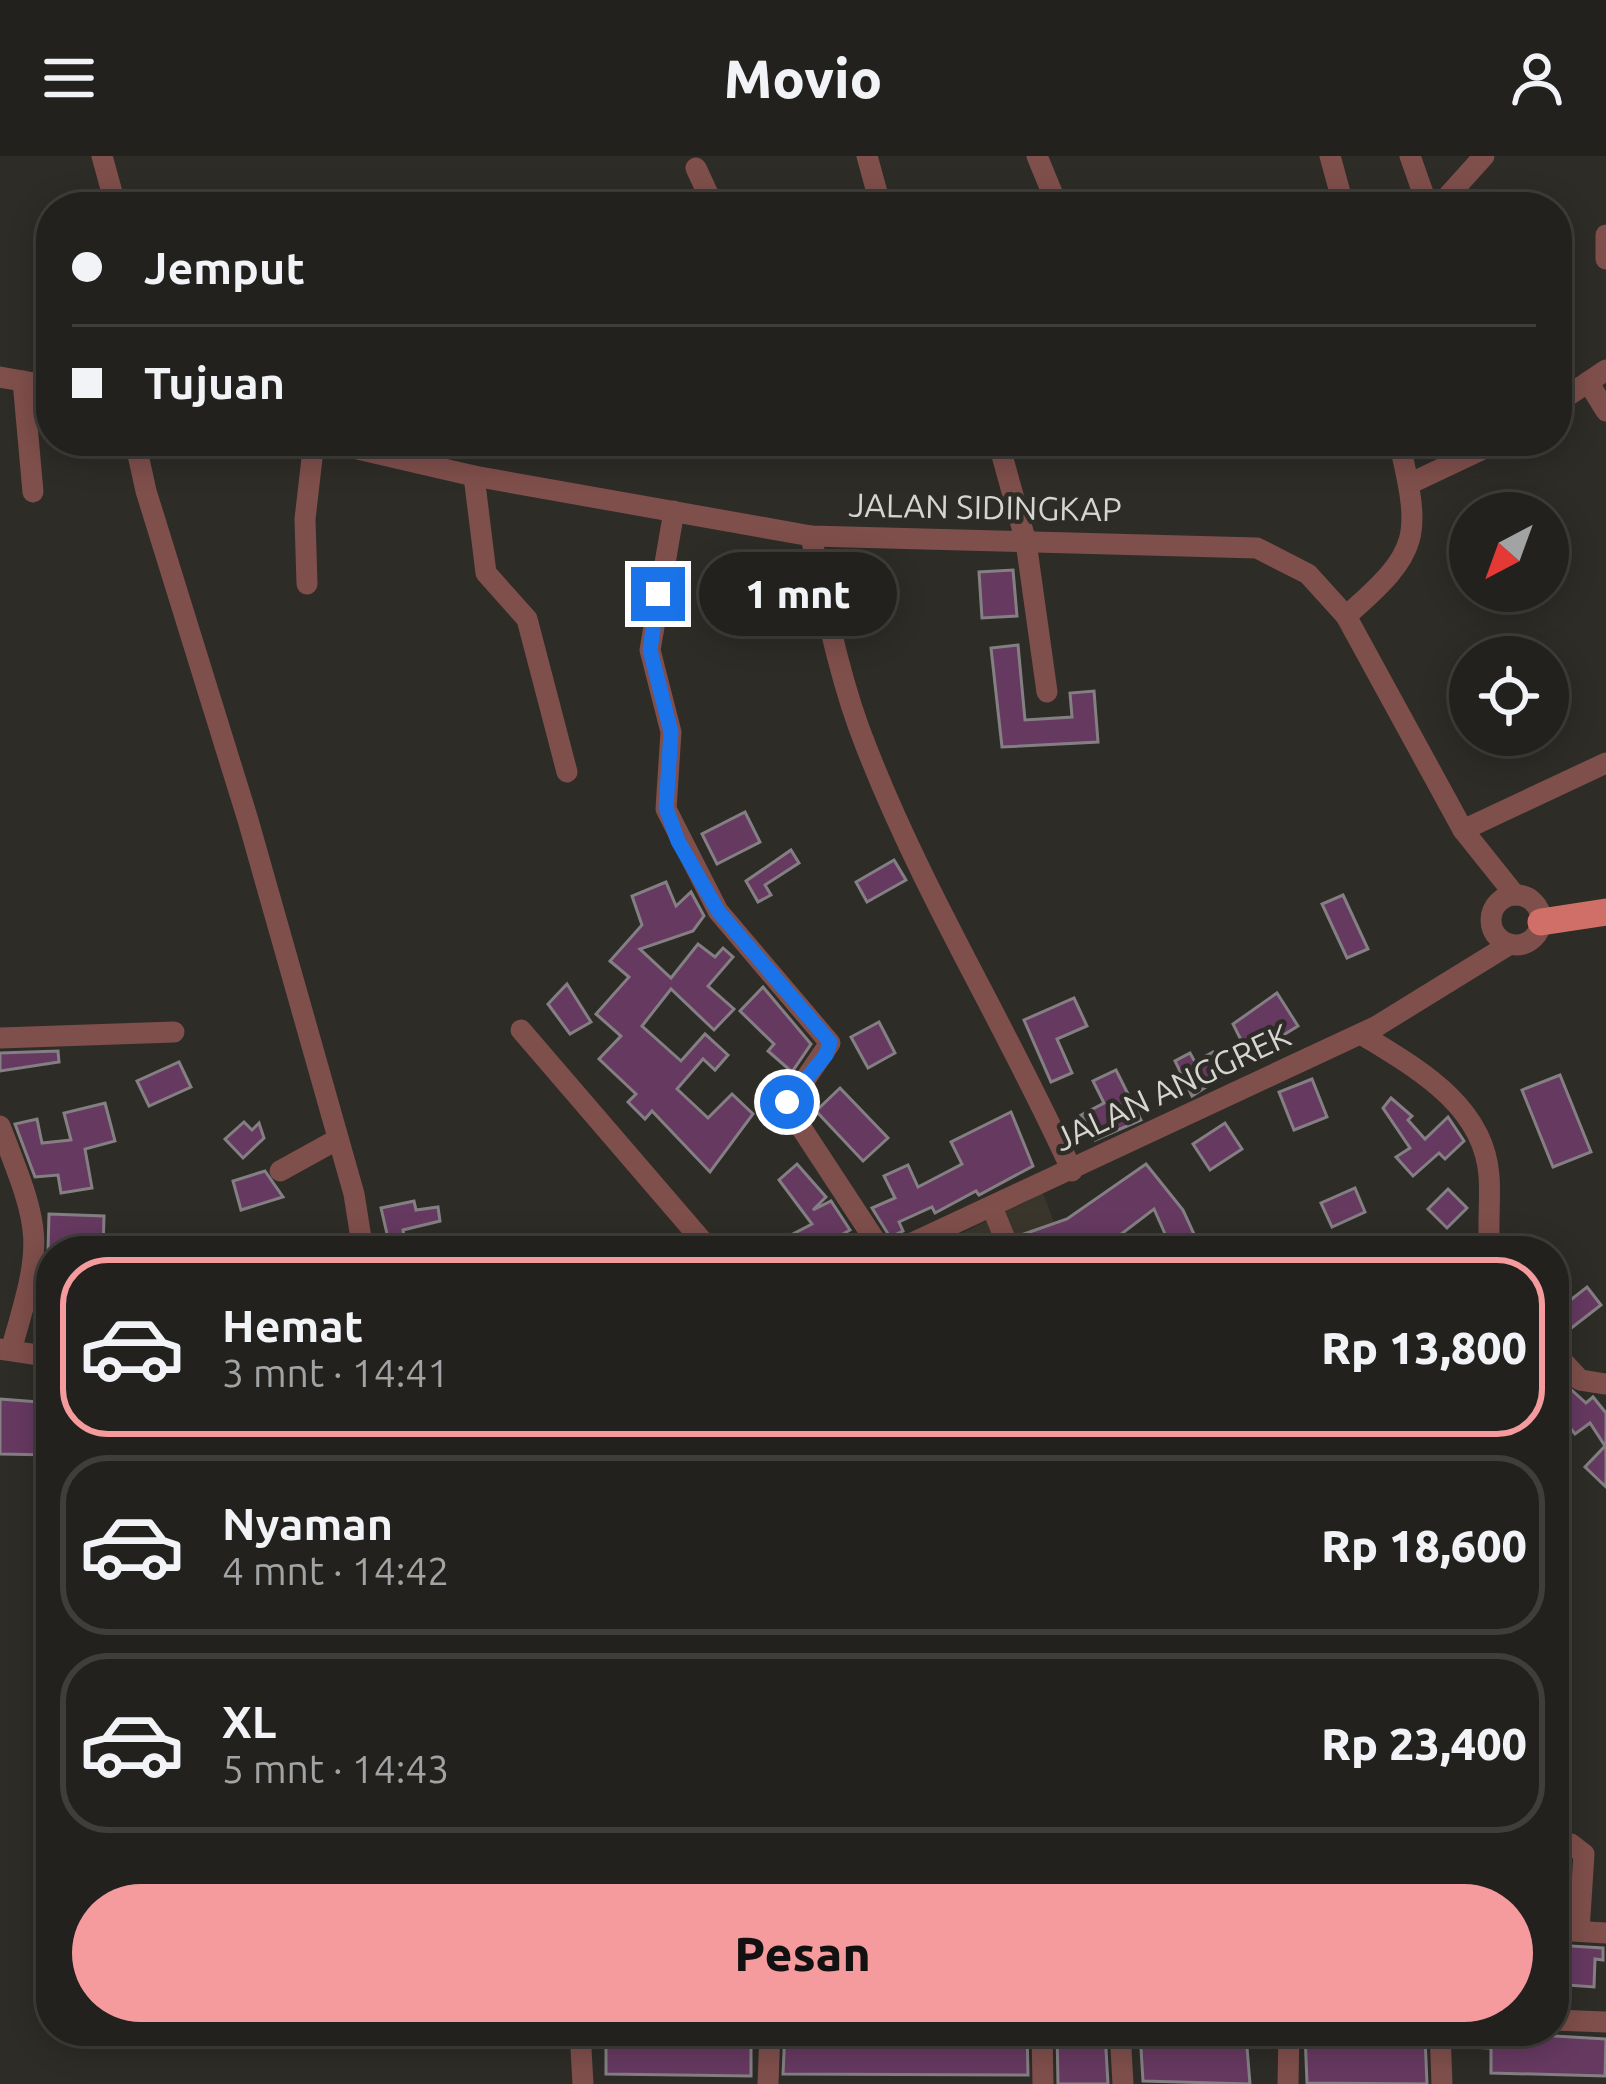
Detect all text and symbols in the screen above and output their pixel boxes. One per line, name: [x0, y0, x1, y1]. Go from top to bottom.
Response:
icon: menu: [36, 45, 102, 111]
icon: person: [1504, 45, 1570, 111]
text: Movio: [724, 48, 882, 108]
text: Jemput: [144, 242, 305, 293]
text: Tujuan: [144, 357, 285, 408]
street label: JALAN SIDINGKAP: [848, 486, 1122, 527]
north arrow: [1449, 492, 1569, 612]
map controls: [1449, 492, 1569, 756]
callout: 1 mnt: [700, 552, 898, 636]
route end: [631, 567, 685, 621]
text: 1 mnt: [745, 572, 851, 615]
button: locate: [1449, 636, 1569, 756]
street label: JALAN ANGGREK: [1048, 1016, 1296, 1157]
route start: [760, 1075, 814, 1129]
icon: car: [78, 1293, 186, 1401]
text: Hemat: [222, 1300, 363, 1351]
text: Rp 13,800: [1321, 1322, 1527, 1373]
text: 3 mnt · 14:41: [222, 1351, 449, 1394]
icon: car: [78, 1491, 186, 1599]
text: Nyaman: [222, 1498, 393, 1549]
text: Rp 18,600: [1321, 1520, 1527, 1571]
text: 4 mnt · 14:42: [222, 1549, 449, 1592]
icon: car: [78, 1689, 186, 1797]
text: XL: [222, 1696, 276, 1747]
text: Rp 23,400: [1321, 1718, 1527, 1769]
text: 5 mnt · 14:43: [222, 1747, 449, 1790]
button: Pesan: [72, 1884, 1533, 2022]

